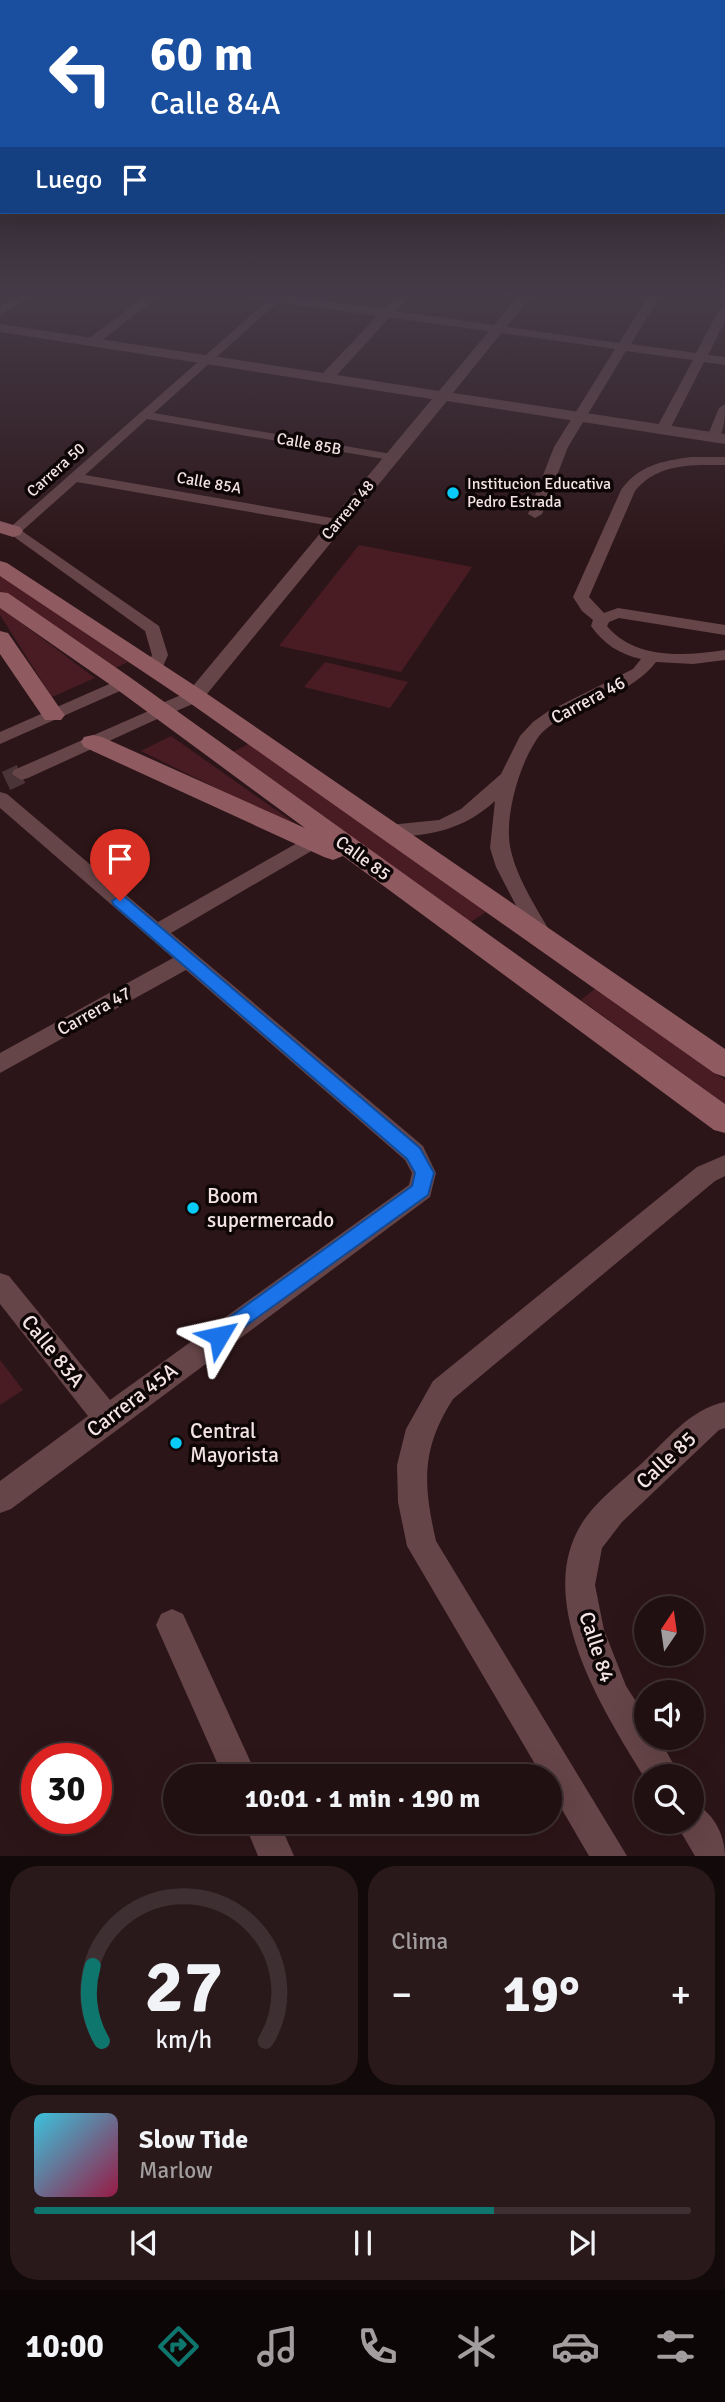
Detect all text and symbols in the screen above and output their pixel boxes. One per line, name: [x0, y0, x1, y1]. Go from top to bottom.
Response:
text: 60 m: [150, 24, 253, 84]
icon: left: [35, 28, 126, 119]
text: Calle 84A: [150, 84, 281, 123]
icon: arrive: [116, 161, 154, 199]
text: Luego: [35, 164, 102, 196]
street label: Calle 85B: [275, 428, 343, 460]
street label: Carrera 50: [23, 439, 89, 501]
street label: Calle 85A: [175, 467, 243, 499]
place label: Institucion Educativa Pedro Estrada: [467, 474, 611, 512]
street label: Carrera 48: [317, 476, 379, 544]
marker: Institucion Educativa Pedro Estrada: [445, 485, 461, 501]
street label: Carrera 46: [547, 671, 629, 729]
pin: [90, 829, 150, 901]
street label: Calle 85: [331, 831, 395, 885]
icon: arrive: [101, 840, 139, 878]
street label: Carrera 47: [53, 982, 135, 1040]
place label: Boom supermercado: [207, 1183, 334, 1233]
marker: Boom supermercado: [185, 1200, 201, 1216]
position arrow: [182, 1299, 256, 1373]
street label: Calle 83A: [16, 1310, 90, 1393]
street label: Carrera 45A: [81, 1357, 183, 1443]
place label: Central Mayorista: [190, 1418, 279, 1468]
street label: Calle 85: [630, 1426, 702, 1494]
marker: Central Mayorista: [168, 1435, 184, 1451]
north arrow: [634, 1596, 704, 1666]
map controls: [634, 1596, 704, 1834]
street label: Calle 84: [573, 1608, 621, 1686]
button: sound: [634, 1680, 704, 1750]
speed limit sign: 30: [21, 1743, 112, 1834]
button: search: [634, 1764, 704, 1834]
text: 10:01 · 1 min · 190 m: [245, 1783, 480, 1815]
text: Clima: [392, 1927, 448, 1956]
text: 27: [144, 1944, 223, 2033]
text: 19°: [503, 1962, 580, 2026]
text: −: [392, 1971, 412, 2018]
text: +: [670, 1971, 691, 2018]
text: km/h: [155, 2024, 212, 2055]
text: Slow Tide: [139, 2124, 248, 2156]
text: Marlow: [139, 2156, 213, 2185]
icon: previous: [125, 2224, 163, 2262]
icon: pause: [344, 2224, 382, 2262]
icon: next: [563, 2224, 601, 2262]
icon: directions: [154, 2322, 203, 2371]
icon: music: [253, 2322, 302, 2371]
icon: phone: [353, 2322, 402, 2371]
icon: climate: [452, 2322, 501, 2371]
icon: car: [551, 2322, 600, 2371]
icon: filters: [651, 2322, 700, 2371]
text: 10:00: [25, 2327, 104, 2366]

